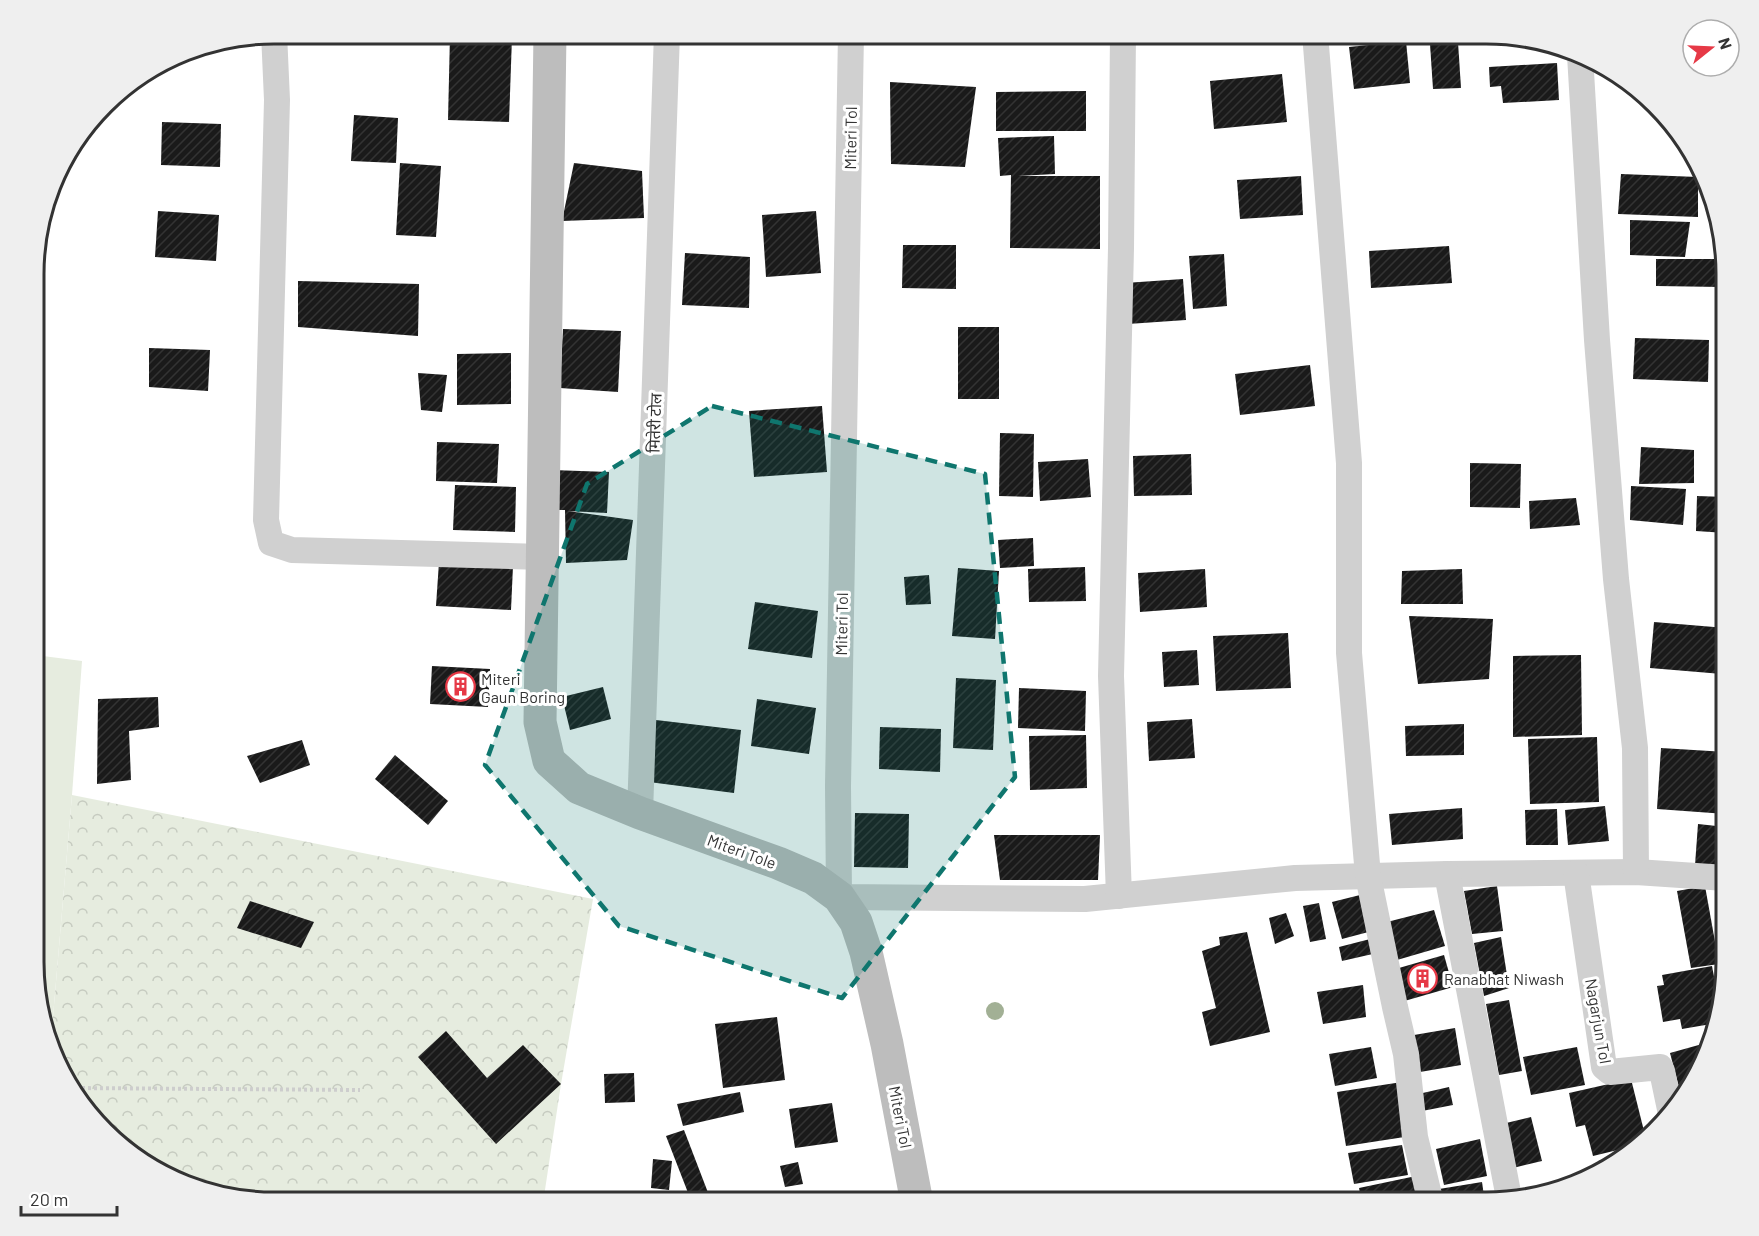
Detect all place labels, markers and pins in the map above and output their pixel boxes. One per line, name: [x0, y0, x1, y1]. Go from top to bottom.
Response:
place label: Miteri Gaun Boring: [481, 669, 565, 706]
building icon: Miteri Gaun Boring: [444, 671, 476, 703]
building icon: Ranabhat Niwash: [1407, 962, 1439, 994]
place label: Ranabhat Niwash: [1444, 969, 1564, 988]

